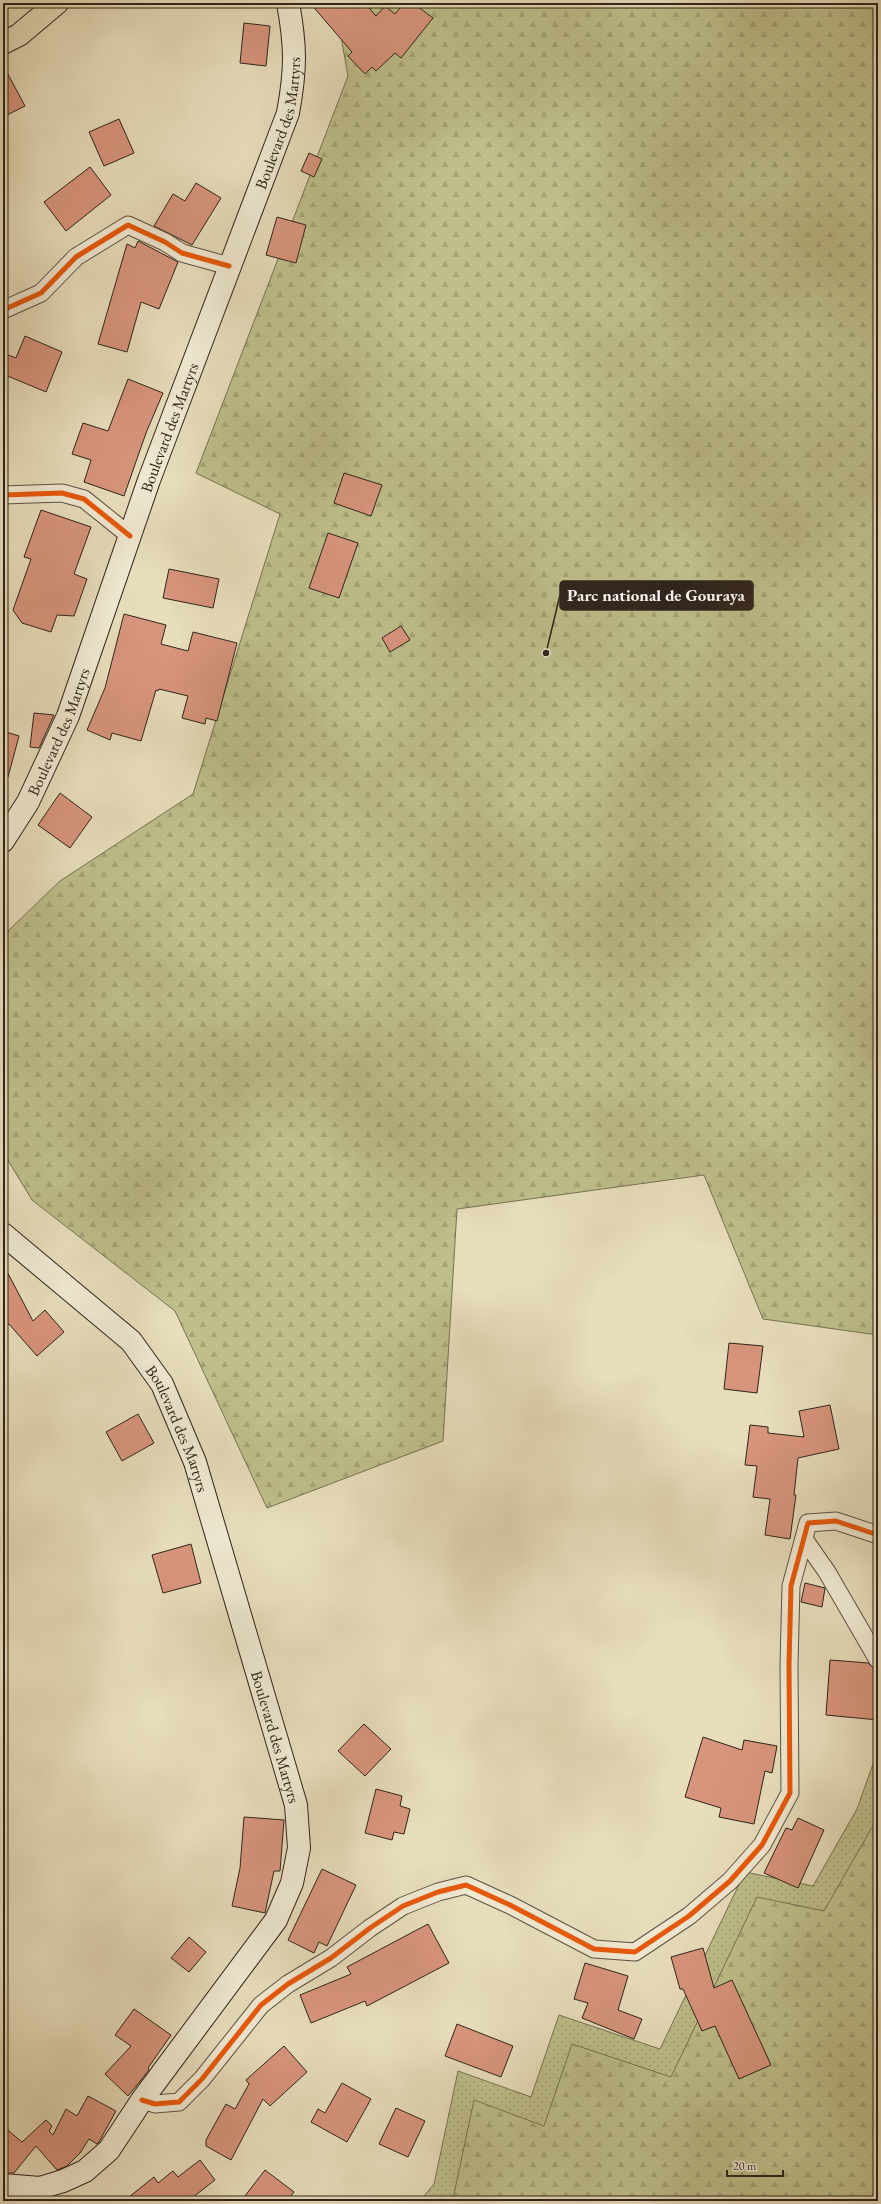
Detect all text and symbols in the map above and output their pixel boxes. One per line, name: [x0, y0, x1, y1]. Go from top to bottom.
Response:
street label: Boulevard des Martyrs: [250, 57, 305, 192]
street label: Boulevard des Martyrs: [136, 360, 203, 495]
callout: Parc national de Gouraya: [560, 581, 753, 610]
text: Parc national de Gouraya: [567, 584, 745, 606]
street label: Boulevard des Martyrs: [22, 665, 95, 799]
street label: Boulevard des Martyrs: [141, 1361, 213, 1495]
street label: Boulevard des Martyrs: [246, 1668, 305, 1806]
scale bar: [727, 2152, 783, 2178]
text: 20 m: [733, 2158, 757, 2174]

